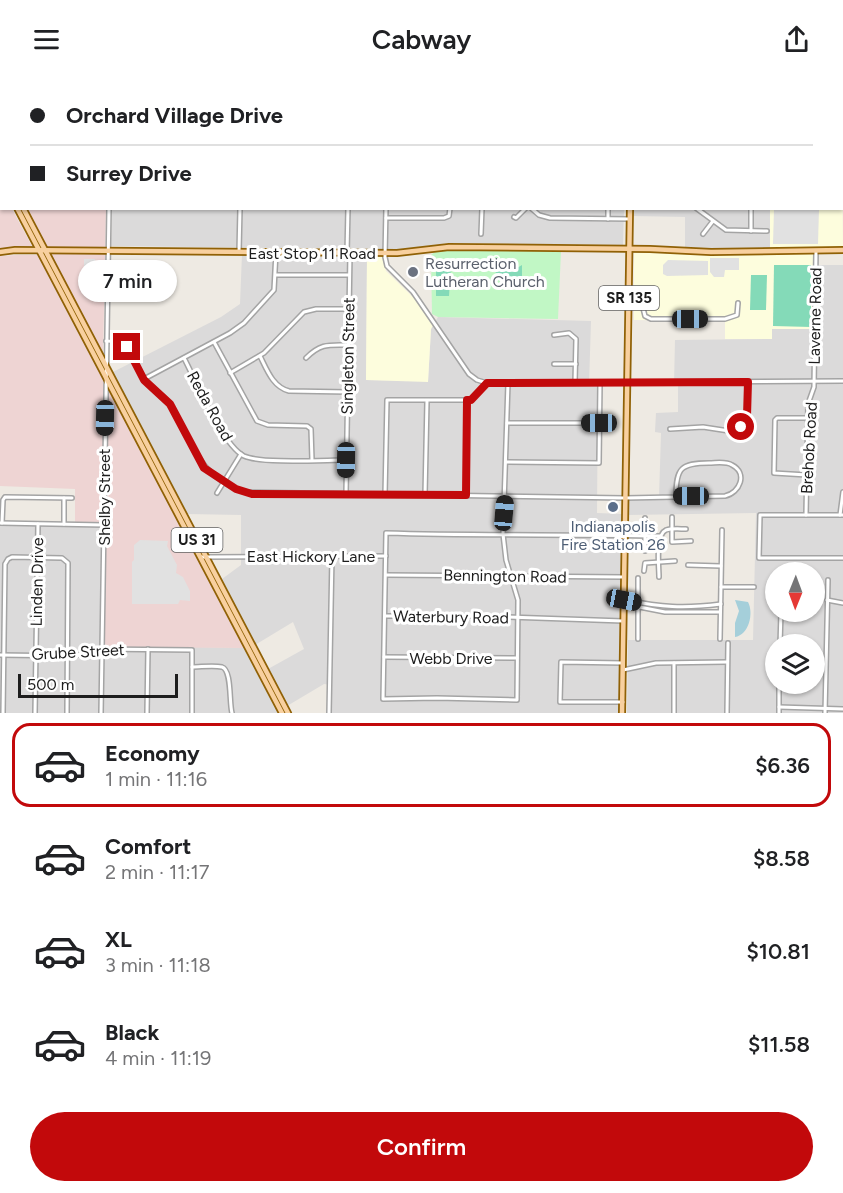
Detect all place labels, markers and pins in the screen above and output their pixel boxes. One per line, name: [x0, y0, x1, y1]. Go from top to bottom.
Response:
place label: Resurrection Lutheran Church: [425, 254, 545, 291]
marker: Resurrection Lutheran Church: [406, 265, 420, 279]
marker: Indianapolis Fire Station 26: [606, 500, 620, 514]
place label: Indianapolis Fire Station 26: [561, 517, 665, 554]

